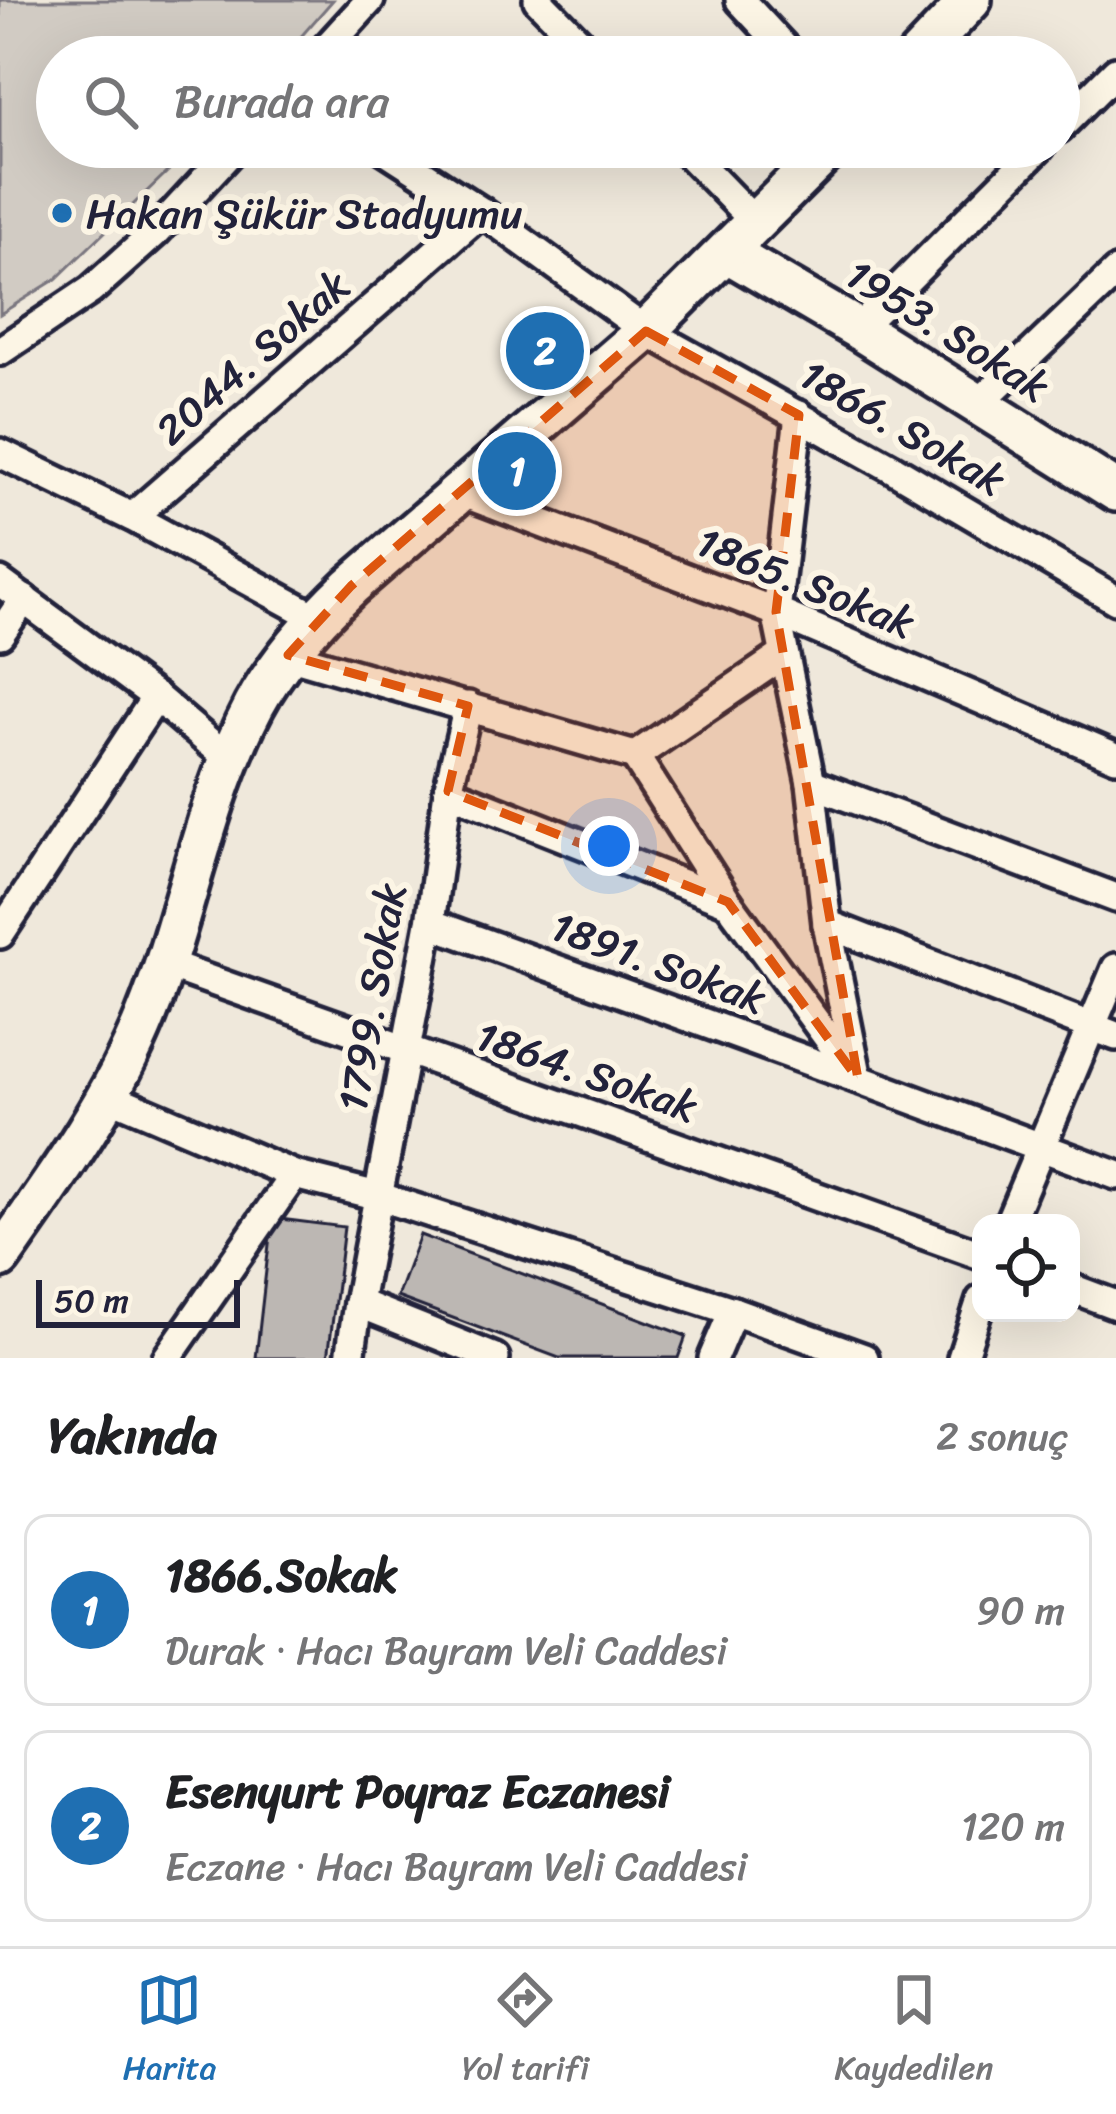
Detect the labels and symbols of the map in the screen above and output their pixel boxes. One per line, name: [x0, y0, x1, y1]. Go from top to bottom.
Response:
place label: Hakan Şükür Stadyumu: [86, 177, 523, 251]
marker: Hakan Şükür Stadyumu: [49, 200, 75, 226]
street label: 1953. Sokak: [831, 239, 1064, 423]
street label: 2044. Sokak: [138, 251, 368, 465]
pin: 2: [506, 306, 584, 396]
street label: 1866. Sokak: [785, 339, 1020, 517]
pin: 1: [478, 426, 556, 516]
street label: 1865. Sokak: [685, 506, 926, 660]
your location: [579, 816, 639, 876]
street label: 1799. Sokak: [316, 877, 428, 1117]
street label: 1891. Sokak: [541, 890, 777, 1036]
street label: 1864. Sokak: [466, 999, 708, 1144]
scale bar: [36, 1274, 240, 1327]

